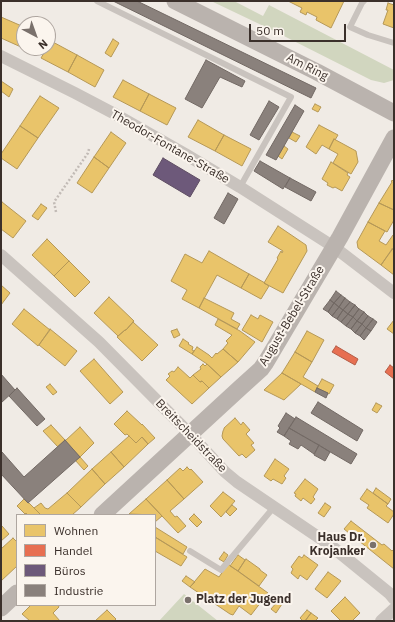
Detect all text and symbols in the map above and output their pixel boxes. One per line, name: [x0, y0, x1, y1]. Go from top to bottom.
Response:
north arrow: [16, 16, 56, 56]
scale bar: [251, 16, 348, 42]
text: 50 m: [256, 23, 284, 38]
text: N: [36, 36, 51, 52]
street label: Am Ring: [284, 50, 330, 84]
street label: Theodor-Fontane-Straße: [108, 107, 232, 187]
street label: August-Bebel-Straße: [256, 263, 328, 369]
street label: Breitscheidstraße: [152, 396, 230, 476]
legend: [16, 514, 156, 606]
text: Wohnen: [54, 523, 98, 538]
place label: Haus Dr. Krojanker: [310, 531, 365, 559]
marker: Haus Dr. Krojanker: [368, 540, 378, 550]
text: Handel: [54, 543, 93, 558]
text: Büros: [54, 563, 86, 578]
text: Industrie: [54, 583, 103, 598]
place label: Platz der Jugend: [196, 593, 291, 607]
marker: Platz der Jugend: [183, 595, 193, 605]

